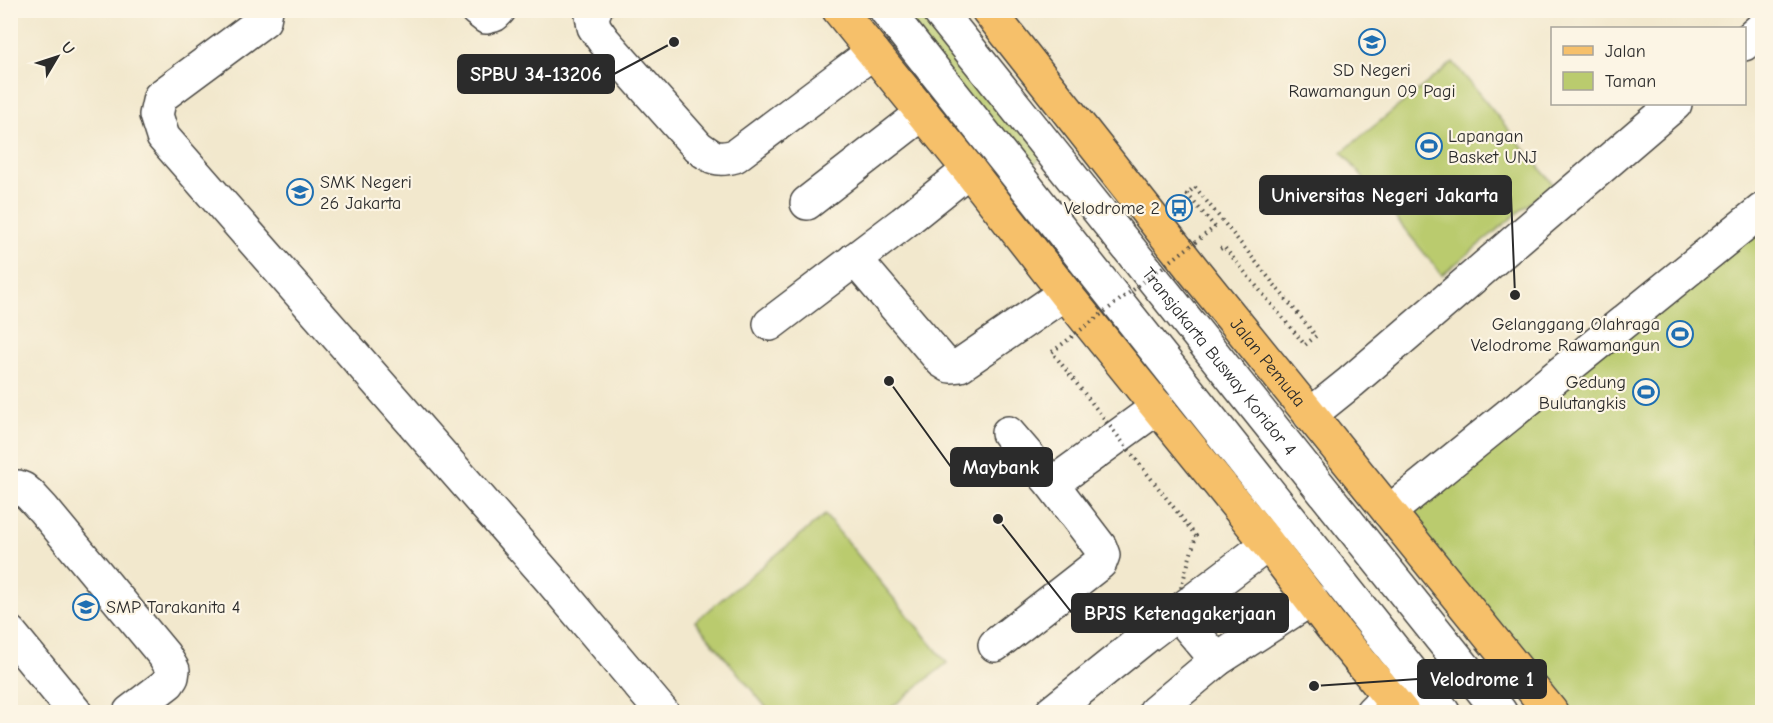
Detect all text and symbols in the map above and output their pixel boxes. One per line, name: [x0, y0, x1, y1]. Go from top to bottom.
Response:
north arrow: [27, 27, 87, 87]
school or university icon: SD Negeri Rawamangun 09 Pagi: [1357, 27, 1387, 57]
legend: [1551, 27, 1746, 105]
text: U: [58, 38, 78, 58]
text: Jalan: [1605, 41, 1646, 62]
callout: SPBU 34-13206: [458, 55, 614, 93]
place label: SD Negeri Rawamangun 09 Pagi: [1288, 60, 1456, 102]
text: SPBU 34-13206: [470, 63, 602, 86]
text: Taman: [1605, 71, 1656, 92]
place label: Lapangan Basket UNJ: [1448, 126, 1537, 168]
sports icon: Lapangan Basket UNJ: [1414, 131, 1444, 161]
place label: SMK Negeri 26 Jakarta: [320, 172, 412, 214]
callout: Universitas Negeri Jakarta: [1260, 176, 1511, 214]
school or university icon: SMK Negeri 26 Jakarta: [285, 177, 315, 207]
text: Universitas Negeri Jakarta: [1271, 184, 1499, 207]
bus stop icon: Velodrome 2: [1164, 193, 1194, 223]
place label: Velodrome 2: [1064, 198, 1160, 219]
street label: Transjakarta Busway Koridor 4: [1137, 263, 1300, 460]
street label: Jalan Pemuda: [1225, 314, 1310, 411]
place label: Gelanggang Olahraga Velodrome Rawamangun: [1471, 314, 1660, 356]
sports icon: Gelanggang Olahraga Velodrome Rawamangun: [1665, 319, 1695, 349]
place label: Gedung Bulutangkis: [1539, 372, 1626, 414]
sports icon: Gedung Bulutangkis: [1631, 377, 1661, 407]
callout: Maybank: [951, 448, 1052, 486]
text: Maybank: [963, 456, 1040, 479]
school or university icon: SMP Tarakanita 4: [71, 592, 101, 622]
callout: BPJS Ketenagakerjaan: [1072, 594, 1288, 632]
place label: SMP Tarakanita 4: [106, 597, 241, 618]
text: BPJS Ketenagakerjaan: [1084, 602, 1276, 625]
callout: Velodrome 1: [1418, 660, 1546, 698]
text: Velodrome 1: [1430, 668, 1534, 691]

